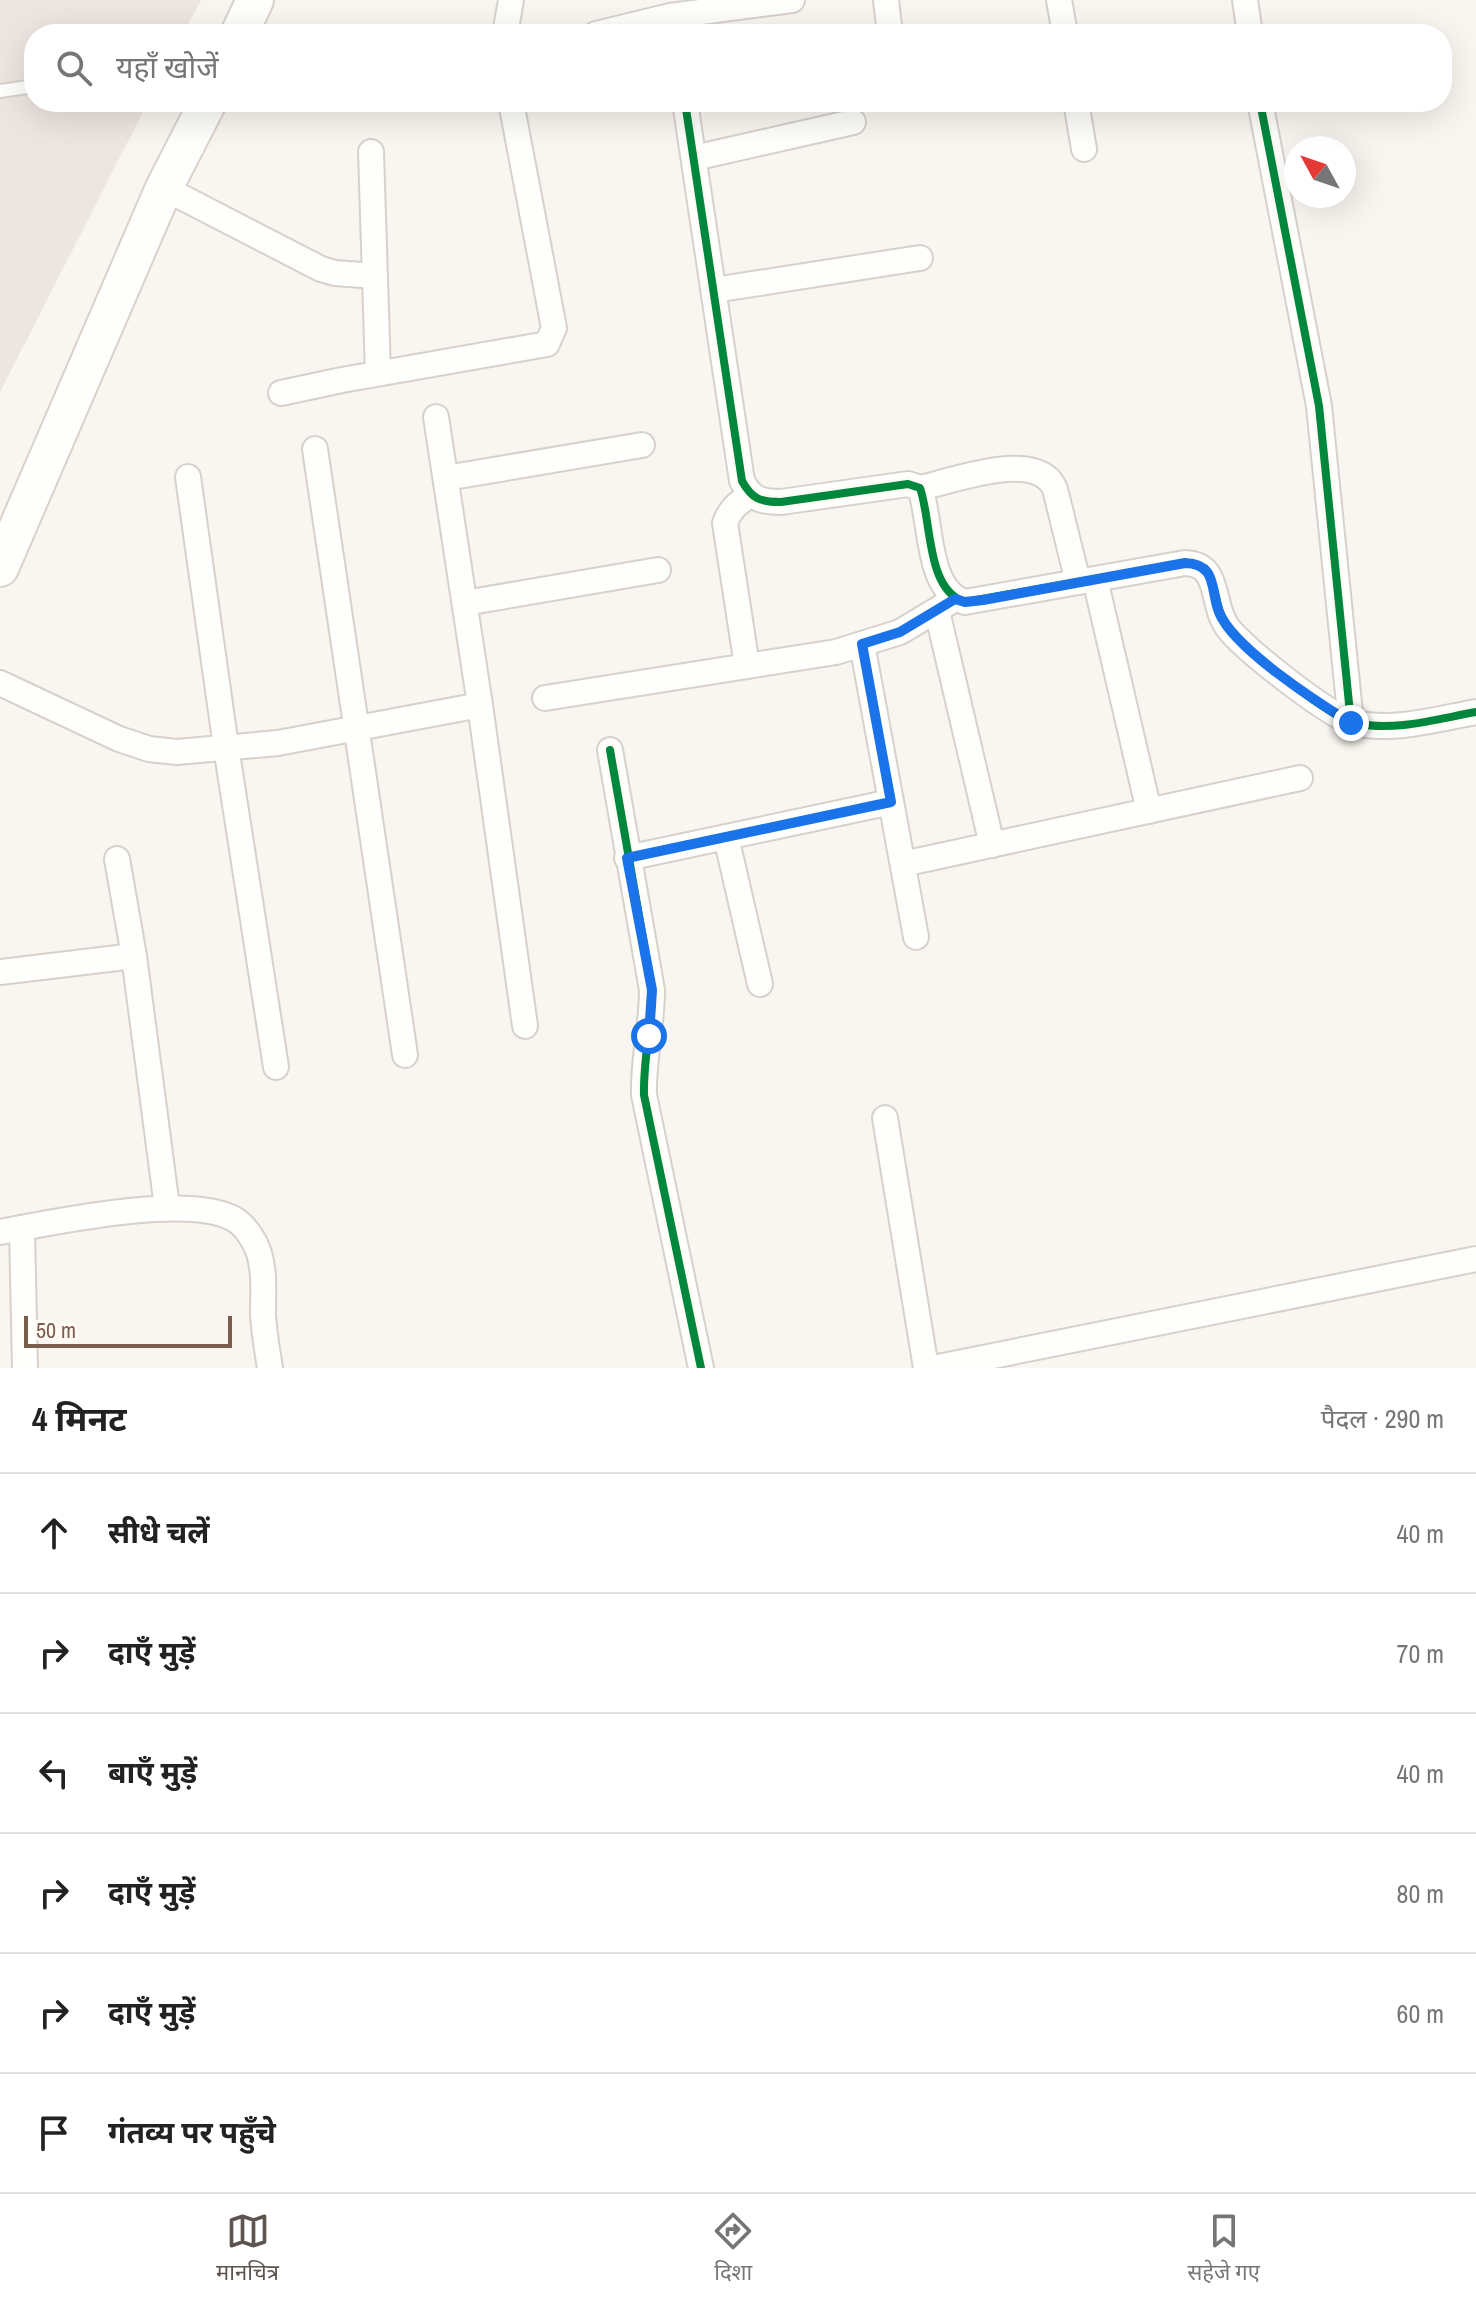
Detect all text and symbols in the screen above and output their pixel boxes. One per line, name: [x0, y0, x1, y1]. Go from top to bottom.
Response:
search box: [24, 24, 1452, 112]
icon: search: [52, 46, 96, 90]
text: यहाँ खोजें: [116, 47, 219, 87]
north arrow: [1284, 136, 1356, 208]
route end: [1333, 705, 1369, 741]
route start: [631, 1018, 667, 1054]
scale bar: [24, 1312, 232, 1348]
text: 50 m: [36, 1315, 76, 1345]
text: 4 मिनट: [32, 1396, 127, 1442]
text: पैदल · 290 m: [1321, 1401, 1444, 1436]
icon: ahead: [32, 1511, 76, 1555]
text: सीधे चलें: [108, 1512, 209, 1552]
text: 40 m: [1397, 1516, 1444, 1551]
icon: right: [32, 1631, 76, 1675]
text: दाएँ मुड़ें: [108, 1632, 195, 1672]
text: 70 m: [1397, 1636, 1444, 1671]
icon: left: [32, 1751, 76, 1795]
text: बाएँ मुड़ें: [108, 1752, 197, 1792]
text: 40 m: [1397, 1756, 1444, 1791]
icon: right: [32, 1871, 76, 1915]
text: दाएँ मुड़ें: [108, 1872, 195, 1912]
text: 80 m: [1397, 1876, 1444, 1911]
icon: right: [32, 1991, 76, 2035]
text: दाएँ मुड़ें: [108, 1992, 195, 2032]
text: 60 m: [1397, 1996, 1444, 2031]
icon: arrive: [32, 2111, 76, 2155]
text: गंतव्य पर पहुँचे: [108, 2112, 276, 2152]
tab: मानचित्र: [216, 2209, 279, 2289]
tab: दिशा: [711, 2209, 755, 2289]
tab: सहेजे गए: [1187, 2209, 1260, 2289]

